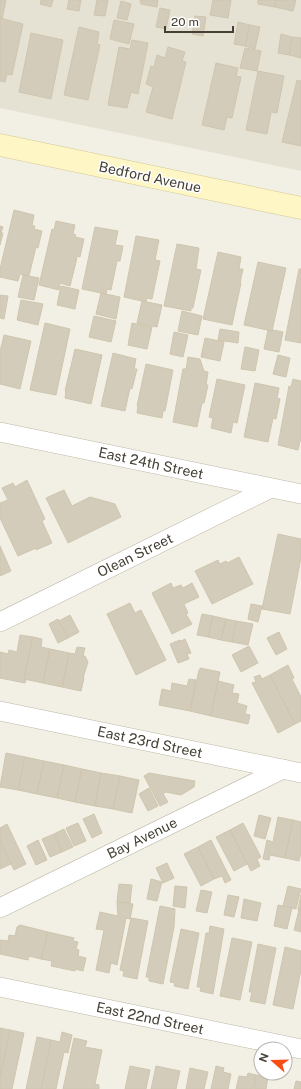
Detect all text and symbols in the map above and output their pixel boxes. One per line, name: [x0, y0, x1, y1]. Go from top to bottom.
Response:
scale bar: [165, 8, 233, 34]
text: 20 m: [171, 15, 199, 29]
street label: Bedford Avenue: [97, 158, 203, 196]
street label: East 24th Street: [97, 444, 205, 482]
street label: Olean Street: [95, 530, 175, 580]
street label: East 23rd Street: [96, 723, 204, 761]
street label: Bay Avenue: [104, 814, 180, 862]
street label: East 22nd Street: [95, 999, 205, 1037]
north arrow: [253, 1041, 293, 1081]
text: N: [256, 1051, 271, 1064]

